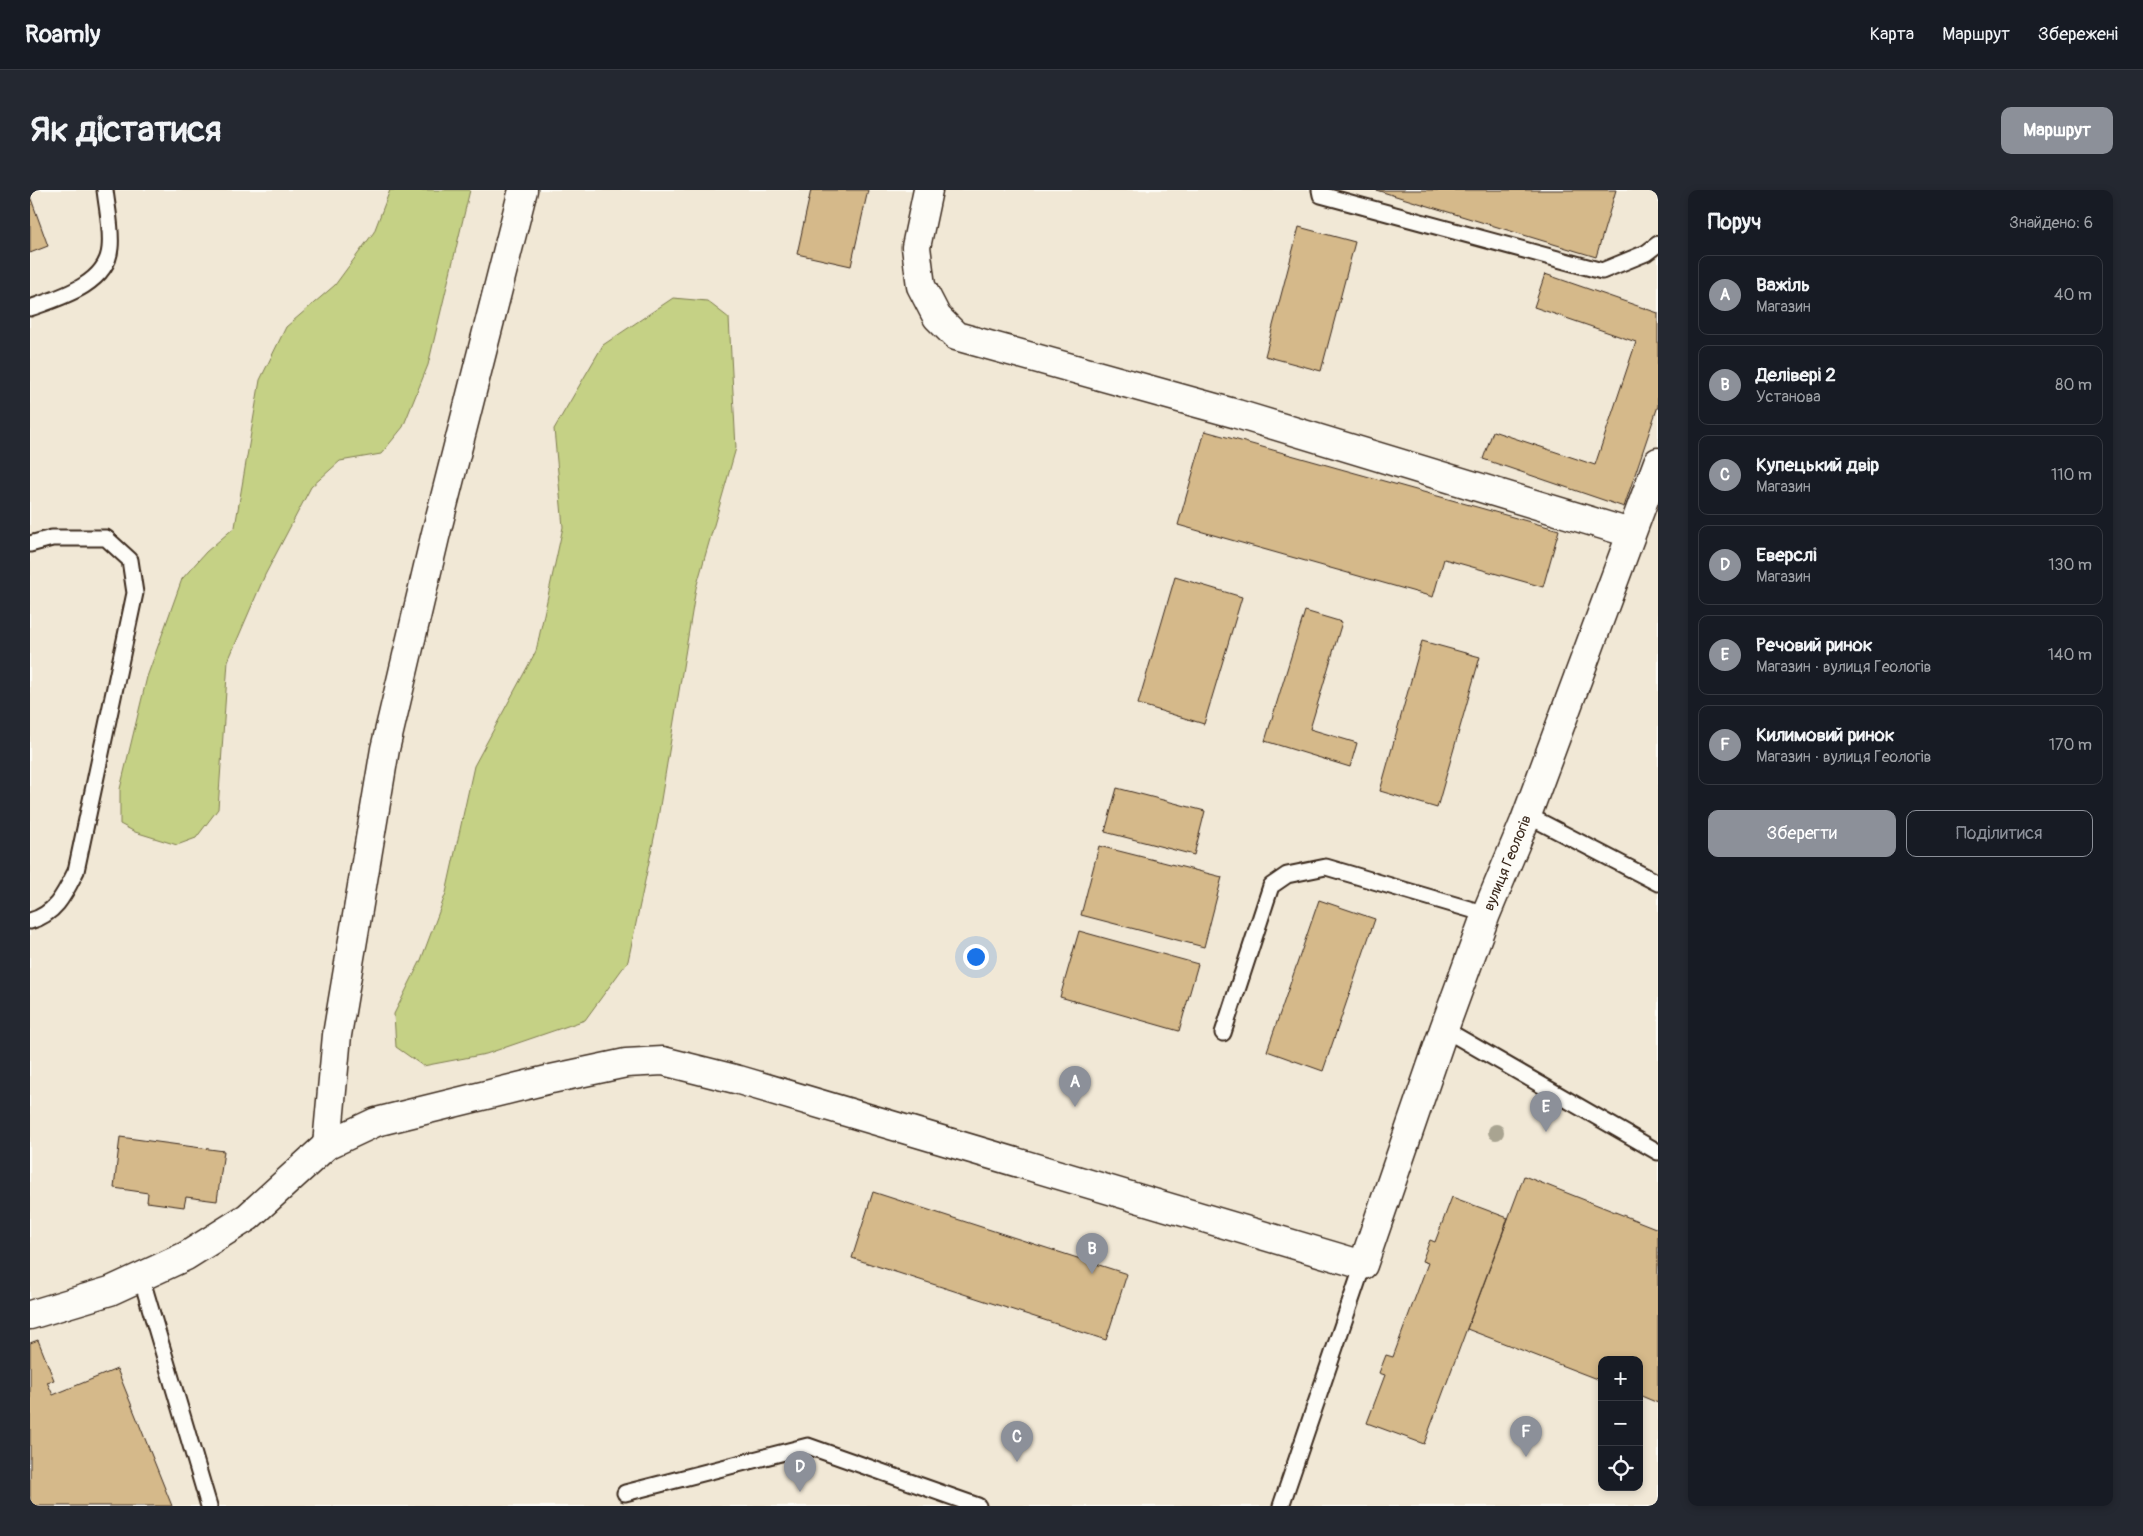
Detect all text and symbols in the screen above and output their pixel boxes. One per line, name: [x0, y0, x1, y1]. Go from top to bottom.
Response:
text: Roamly: [25, 20, 100, 49]
text: Карта: [1870, 23, 1914, 46]
text: Маршрут: [1942, 23, 2010, 46]
text: Збережені: [2038, 23, 2118, 46]
button: Маршрут: [2001, 107, 2113, 154]
text: Як дістатися: [30, 108, 221, 152]
text: Поруч: [1708, 209, 1761, 236]
text: Знайдено: 6: [2009, 213, 2093, 233]
text: Важіль: [1756, 273, 1810, 297]
text: A: [1720, 285, 1730, 305]
text: 40 m: [2054, 285, 2092, 305]
text: Магазин: [1756, 297, 1811, 317]
text: Делівері 2: [1756, 363, 1836, 387]
text: B: [1720, 375, 1730, 395]
text: 80 m: [2055, 375, 2092, 395]
text: Установа: [1756, 387, 1821, 407]
text: Купецький двір: [1756, 453, 1879, 477]
text: C: [1720, 465, 1730, 485]
text: 110 m: [2051, 465, 2092, 485]
text: Магазин: [1756, 477, 1811, 497]
text: Еверслі: [1756, 543, 1817, 567]
text: D: [1720, 555, 1730, 575]
text: 130 m: [2048, 555, 2092, 575]
text: Магазин: [1756, 567, 1811, 587]
text: Речовий ринок: [1756, 633, 1873, 657]
text: E: [1721, 645, 1729, 665]
text: 140 m: [2048, 645, 2092, 665]
text: Магазин · вулиця Геологів: [1756, 657, 1931, 677]
text: Килимовий ринок: [1756, 723, 1895, 747]
text: F: [1720, 735, 1730, 755]
text: 170 m: [2049, 735, 2092, 755]
text: Магазин · вулиця Геологів: [1756, 747, 1931, 767]
button: Зберегти: [1708, 810, 1896, 857]
button: Поділитися: [1906, 810, 2093, 857]
street label: вулиця Геологів: [1479, 813, 1536, 914]
your location: [963, 944, 989, 970]
pin: A: [1059, 1066, 1091, 1107]
pin: E: [1530, 1091, 1562, 1132]
pin: B: [1076, 1233, 1108, 1274]
map controls: [1598, 1356, 1643, 1491]
button: +: [1598, 1356, 1643, 1401]
button: −: [1598, 1401, 1643, 1446]
pin: F: [1510, 1416, 1542, 1457]
pin: C: [1001, 1421, 1033, 1462]
button: locate: [1598, 1446, 1643, 1491]
pin: D: [784, 1451, 816, 1492]

